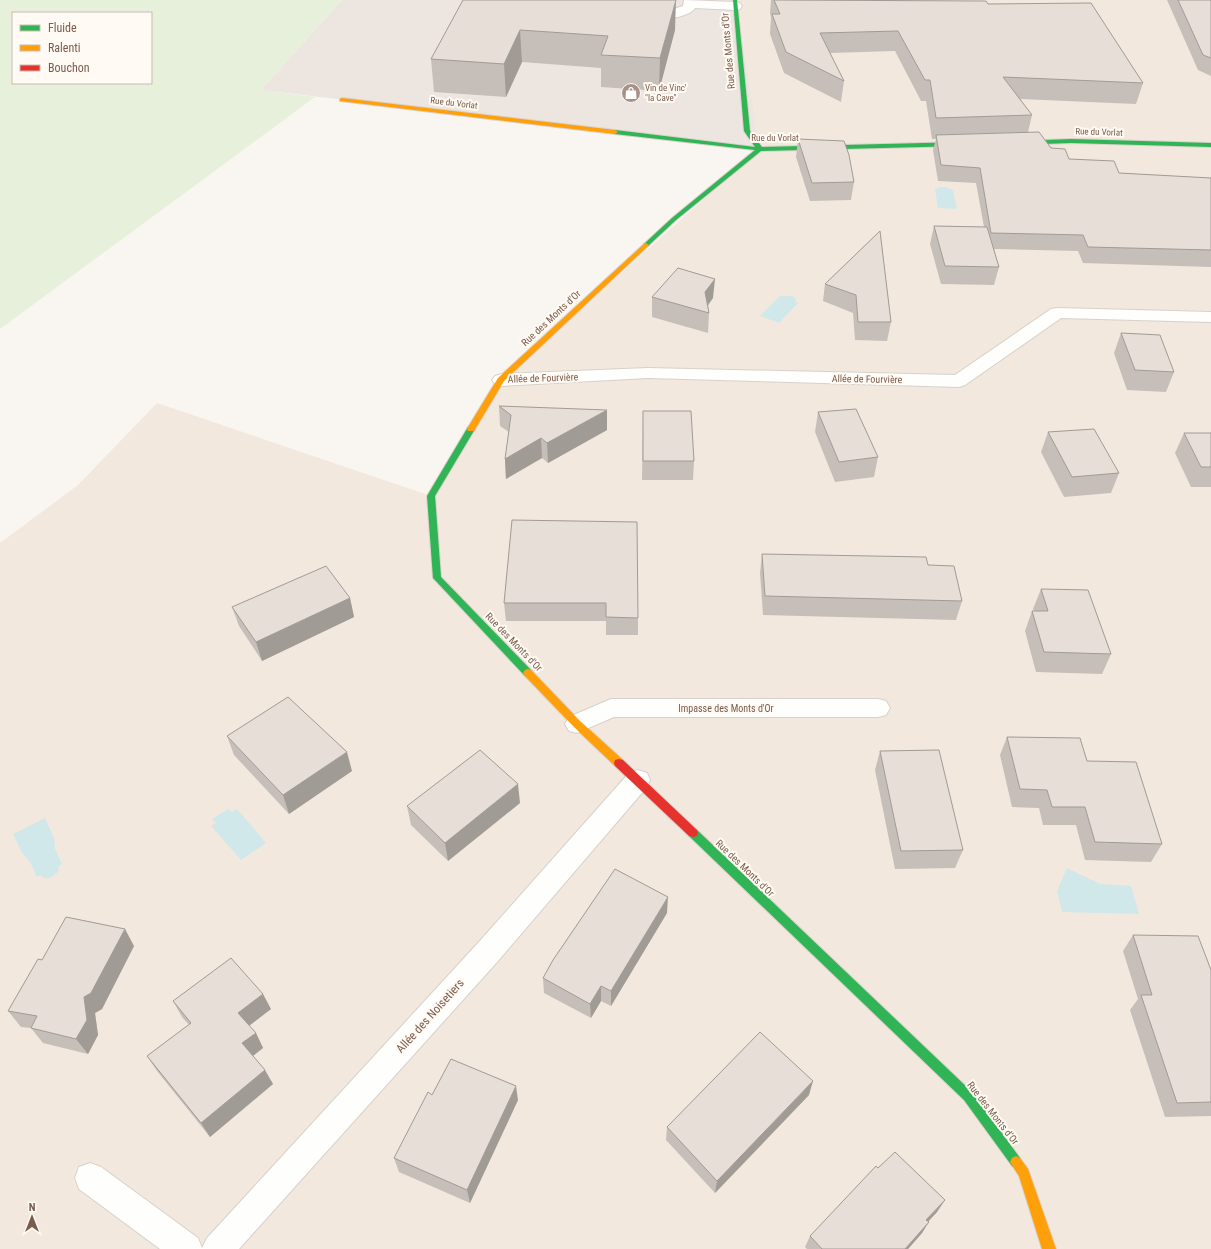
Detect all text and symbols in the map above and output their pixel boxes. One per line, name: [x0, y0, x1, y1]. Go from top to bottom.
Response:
legend: [12, 12, 152, 84]
street label: Rue des Monts d'Or: [719, 12, 737, 90]
text: Fluide: [48, 21, 77, 35]
text: Ralenti: [48, 41, 81, 55]
text: Bouchon: [48, 61, 90, 75]
shop icon: Vin de Vinc' "la Cave": [620, 82, 642, 104]
place label: Vin de Vinc' "la Cave": [645, 83, 687, 103]
street label: Rue du Vorlat: [430, 95, 478, 111]
street label: Rue du Vorlat: [1075, 126, 1123, 138]
street label: Rue du Vorlat: [751, 133, 799, 143]
street label: Rue des Monts d'Or: [519, 288, 583, 348]
street label: Allée de Fourvière: [508, 371, 579, 385]
street label: Allée de Fourvière: [832, 373, 903, 385]
street label: Rue des Monts d'Or: [483, 611, 545, 673]
street label: Impasse des Monts d'Or: [678, 703, 774, 714]
street label: Rue des Monts d'Or: [714, 837, 776, 899]
street label: Allée des Noisetiers: [393, 976, 467, 1056]
street label: Rue des Monts d'Or: [965, 1079, 1021, 1147]
north arrow: [12, 1197, 52, 1237]
text: N: [29, 1201, 36, 1214]

